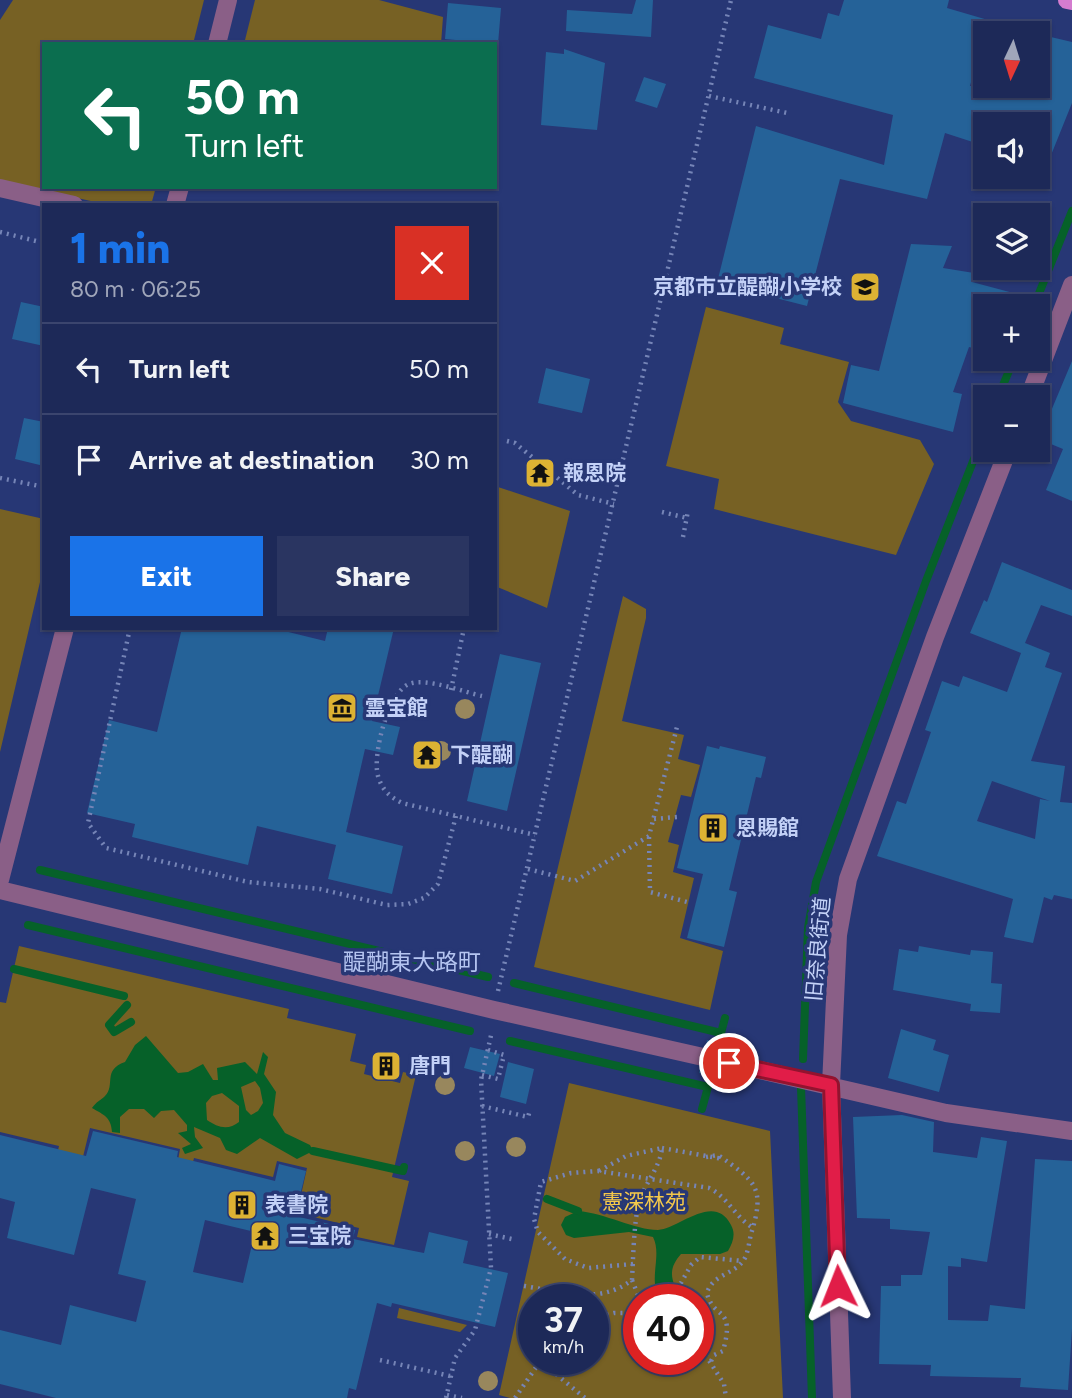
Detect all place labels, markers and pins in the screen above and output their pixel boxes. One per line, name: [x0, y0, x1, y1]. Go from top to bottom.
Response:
school or university icon: 京都市立醍醐小学校: [848, 270, 882, 304]
place label: 京都市立醍醐小学校: [653, 274, 842, 299]
temple icon: 報恩院: [523, 456, 557, 490]
place label: 報恩院: [563, 460, 626, 485]
museum icon: 霊宝館: [325, 691, 359, 725]
place label: 霊宝館: [365, 695, 428, 720]
temple icon: 下醍醐: [410, 738, 444, 772]
place label: 下醍醐: [450, 742, 513, 767]
building icon: 恩賜館: [696, 811, 730, 845]
place label: 恩賜館: [736, 815, 799, 840]
pin: [699, 1033, 759, 1093]
building icon: 唐門: [369, 1049, 403, 1083]
place label: 唐門: [409, 1053, 451, 1078]
building icon: 表書院: [225, 1188, 259, 1222]
place label: 表書院: [265, 1192, 328, 1217]
temple icon: 三宝院: [248, 1219, 282, 1253]
place label: 三宝院: [288, 1223, 351, 1248]

